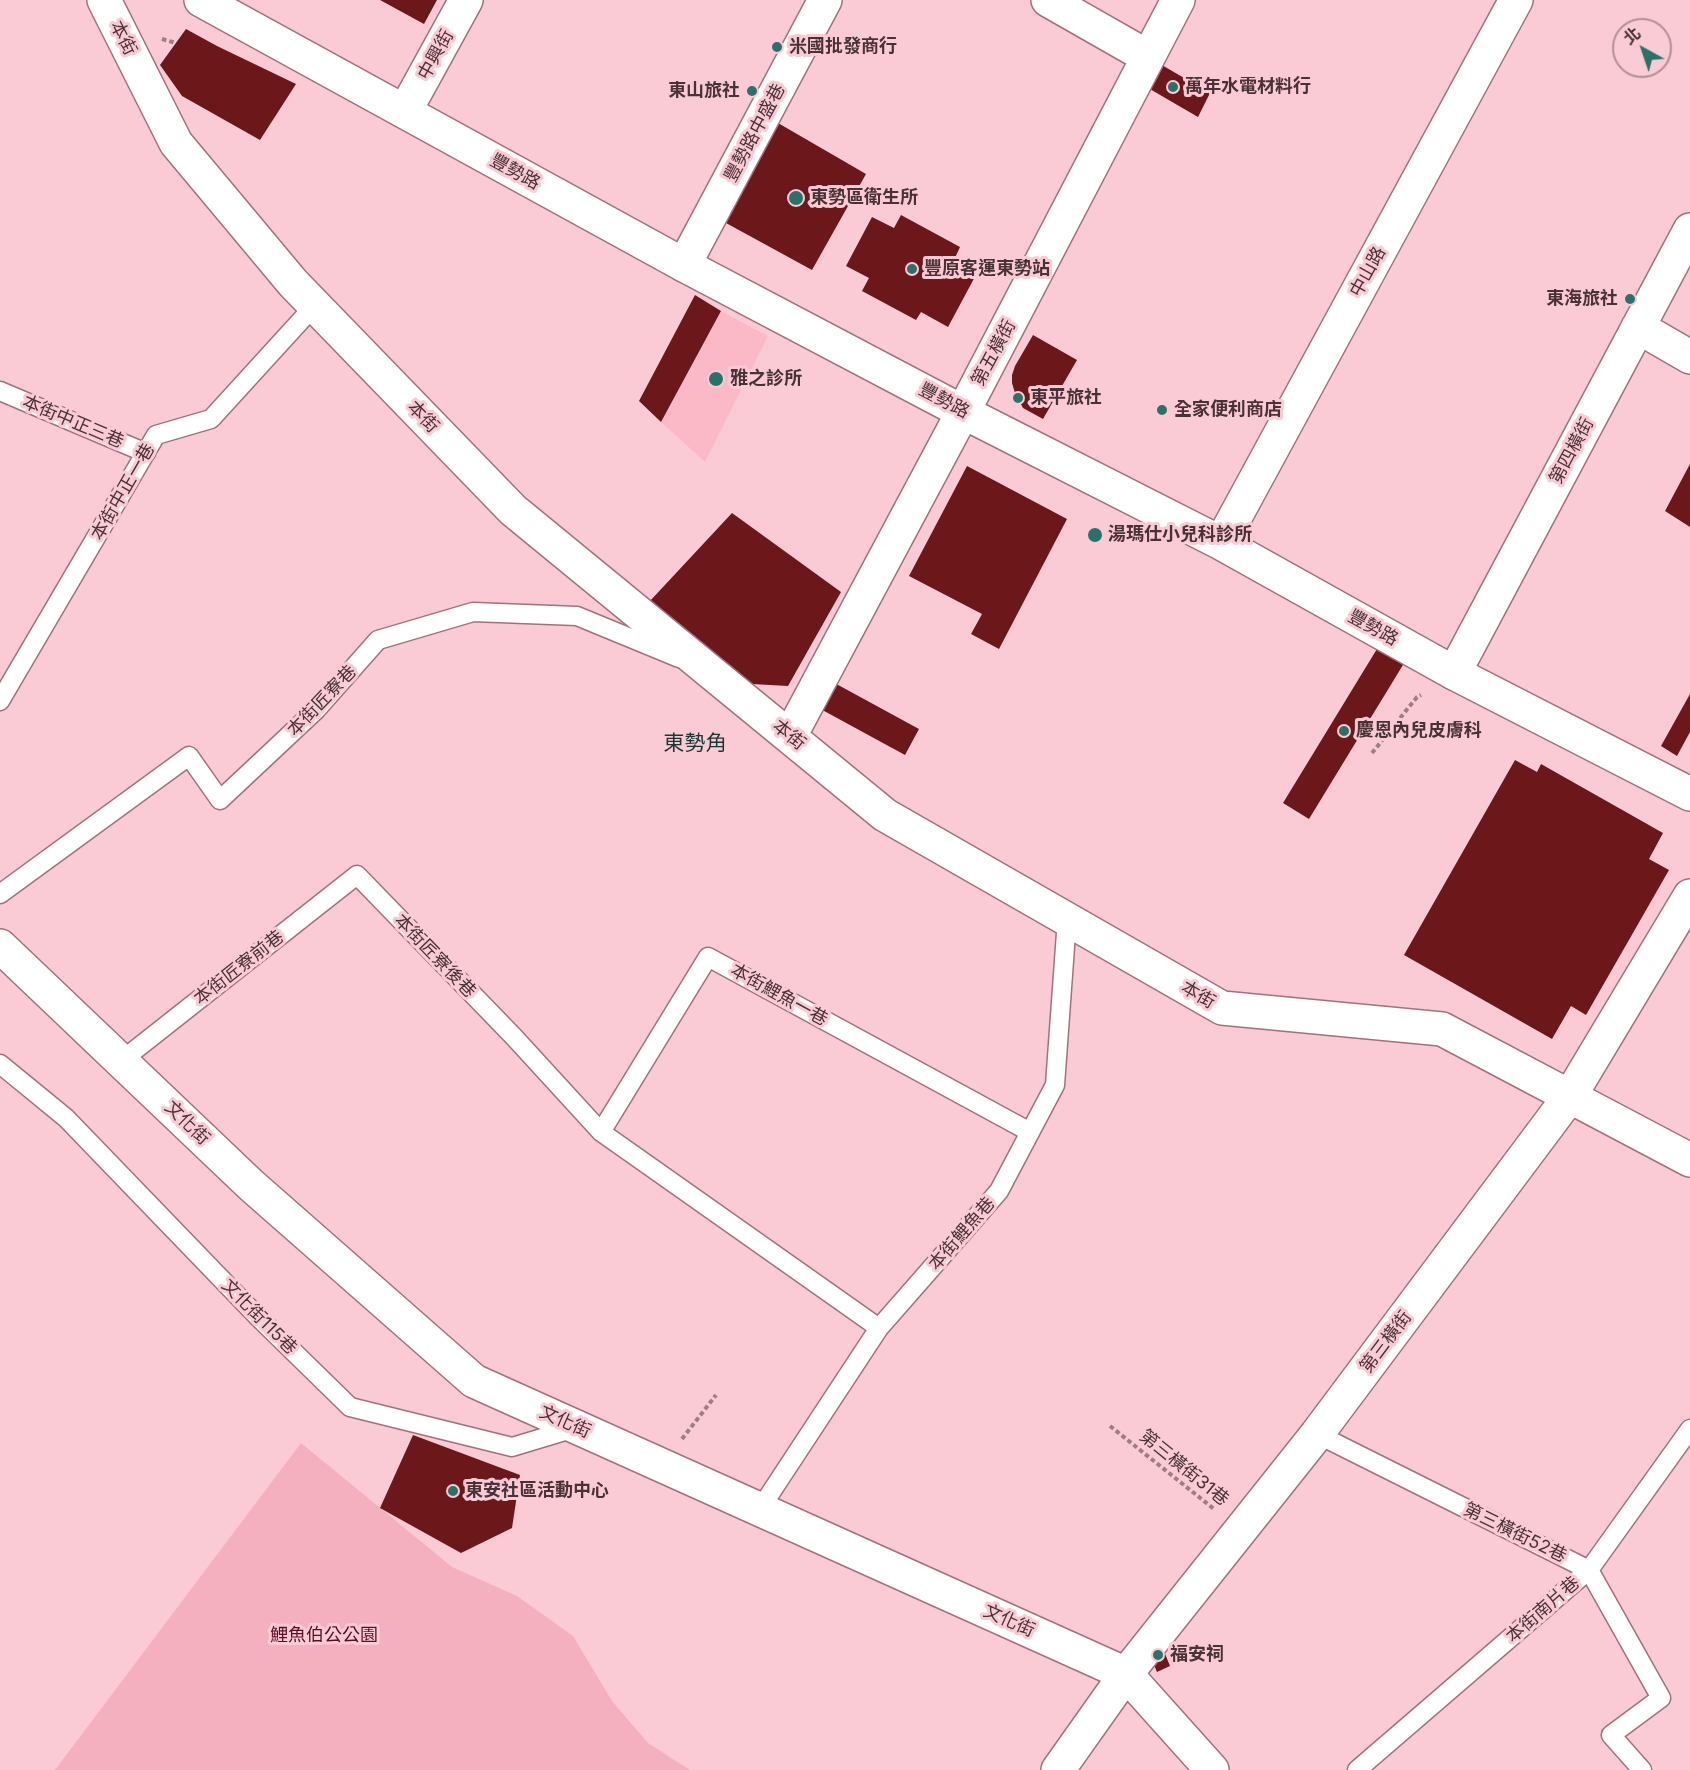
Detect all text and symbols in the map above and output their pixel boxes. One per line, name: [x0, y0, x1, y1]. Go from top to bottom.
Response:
street label: 本街: [105, 17, 141, 59]
north arrow: [1612, 18, 1672, 78]
text: 北: [1619, 23, 1644, 49]
street label: 中興街: [413, 26, 459, 84]
place label: 米國批發商行: [789, 36, 897, 58]
marker: 米國批發商行: [770, 40, 784, 54]
place label: 萬年水電材料行: [1185, 76, 1311, 98]
place label: 東山旅社: [668, 80, 740, 102]
street label: 豐勢路中盛巷: [720, 80, 790, 186]
marker: 萬年水電材料行: [1166, 80, 1180, 94]
marker: 東山旅社: [745, 84, 759, 98]
street label: 豐勢路: [486, 149, 544, 195]
place label: 東勢區衛生所: [810, 187, 918, 209]
marker: 東勢區衛生所: [787, 189, 805, 207]
street label: 中山路: [1345, 243, 1391, 301]
place label: 豐原客運東勢站: [924, 258, 1050, 280]
marker: 豐原客運東勢站: [905, 262, 919, 276]
place label: 東海旅社: [1546, 288, 1618, 310]
marker: 東海旅社: [1623, 292, 1637, 306]
street label: 第五橫街: [968, 316, 1020, 390]
place label: 雅之診所: [730, 368, 802, 390]
marker: 雅之診所: [707, 370, 725, 388]
street label: 豐勢路: [915, 379, 973, 423]
place label: 東平旅社: [1030, 387, 1102, 409]
street label: 本街中正三巷: [19, 391, 127, 453]
marker: 東平旅社: [1011, 391, 1025, 405]
street label: 本街: [403, 397, 443, 437]
place label: 全家便利商店: [1174, 399, 1282, 421]
marker: 全家便利商店: [1155, 403, 1169, 417]
street label: 第四橫街: [1546, 414, 1598, 488]
street label: 本街中正一巷: [87, 440, 159, 544]
place label: 湯瑪仕小兒科診所: [1108, 524, 1252, 546]
marker: 湯瑪仕小兒科診所: [1086, 526, 1104, 544]
street label: 豐勢路: [1344, 605, 1402, 651]
street label: 本街匠寮巷: [283, 661, 361, 741]
street label: 本街: [768, 715, 810, 755]
place label: 慶恩內兒皮膚科: [1356, 720, 1482, 742]
marker: 慶恩內兒皮膚科: [1337, 724, 1351, 738]
district label: 東勢角: [664, 731, 726, 757]
street label: 本街匠寮後巷: [390, 910, 480, 1002]
street label: 本街匠寮前巷: [190, 926, 288, 1010]
street label: 本街鯉魚一巷: [727, 959, 831, 1031]
street label: 本街: [1177, 977, 1219, 1013]
street label: 文化街: [160, 1096, 214, 1150]
street label: 本街鯉魚巷: [924, 1193, 1000, 1275]
street label: 文化街115巷: [217, 1275, 301, 1359]
street label: 第三橫街: [1356, 1307, 1416, 1377]
street label: 文化街: [536, 1401, 594, 1443]
street label: 第三橫街31巷: [1135, 1425, 1233, 1511]
place label: 東安社區活動中心: [465, 1480, 609, 1502]
marker: 東安社區活動中心: [446, 1484, 460, 1498]
street label: 第三橫街52巷: [1460, 1499, 1570, 1567]
street label: 本街南片巷: [1502, 1572, 1584, 1648]
street label: 文化街: [980, 1600, 1038, 1642]
park label: 鯉魚伯公公園: [270, 1625, 378, 1647]
place label: 福安祠: [1170, 1644, 1224, 1666]
marker: 福安祠: [1151, 1648, 1165, 1662]

